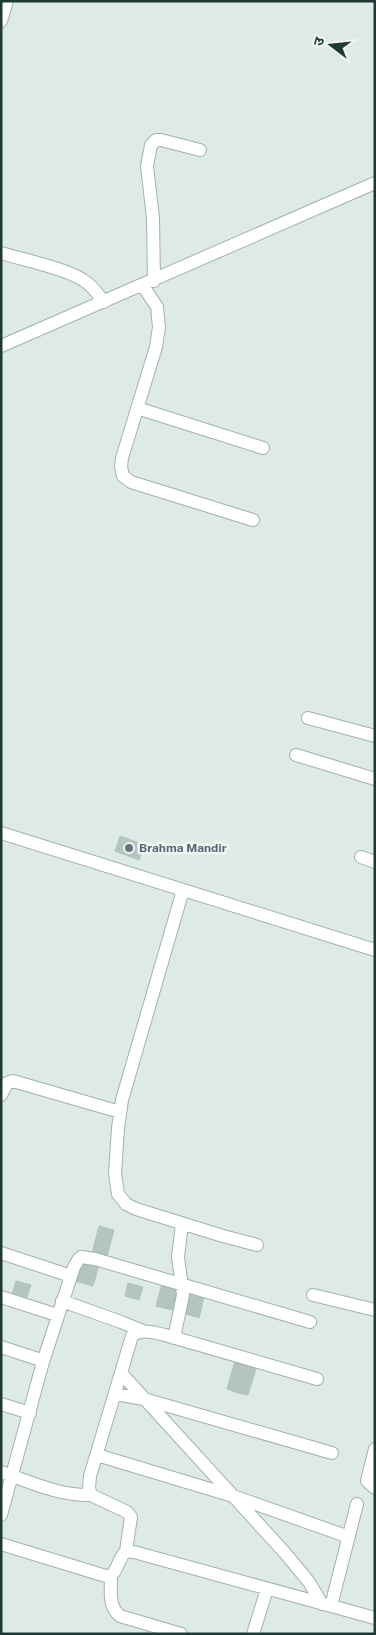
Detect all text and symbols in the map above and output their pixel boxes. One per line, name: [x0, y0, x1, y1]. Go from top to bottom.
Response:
north arrow: [306, 20, 356, 70]
text: उ: [310, 35, 328, 48]
place label: Brahma Mandir: [139, 841, 227, 855]
marker: Brahma Mandir: [123, 842, 135, 854]

